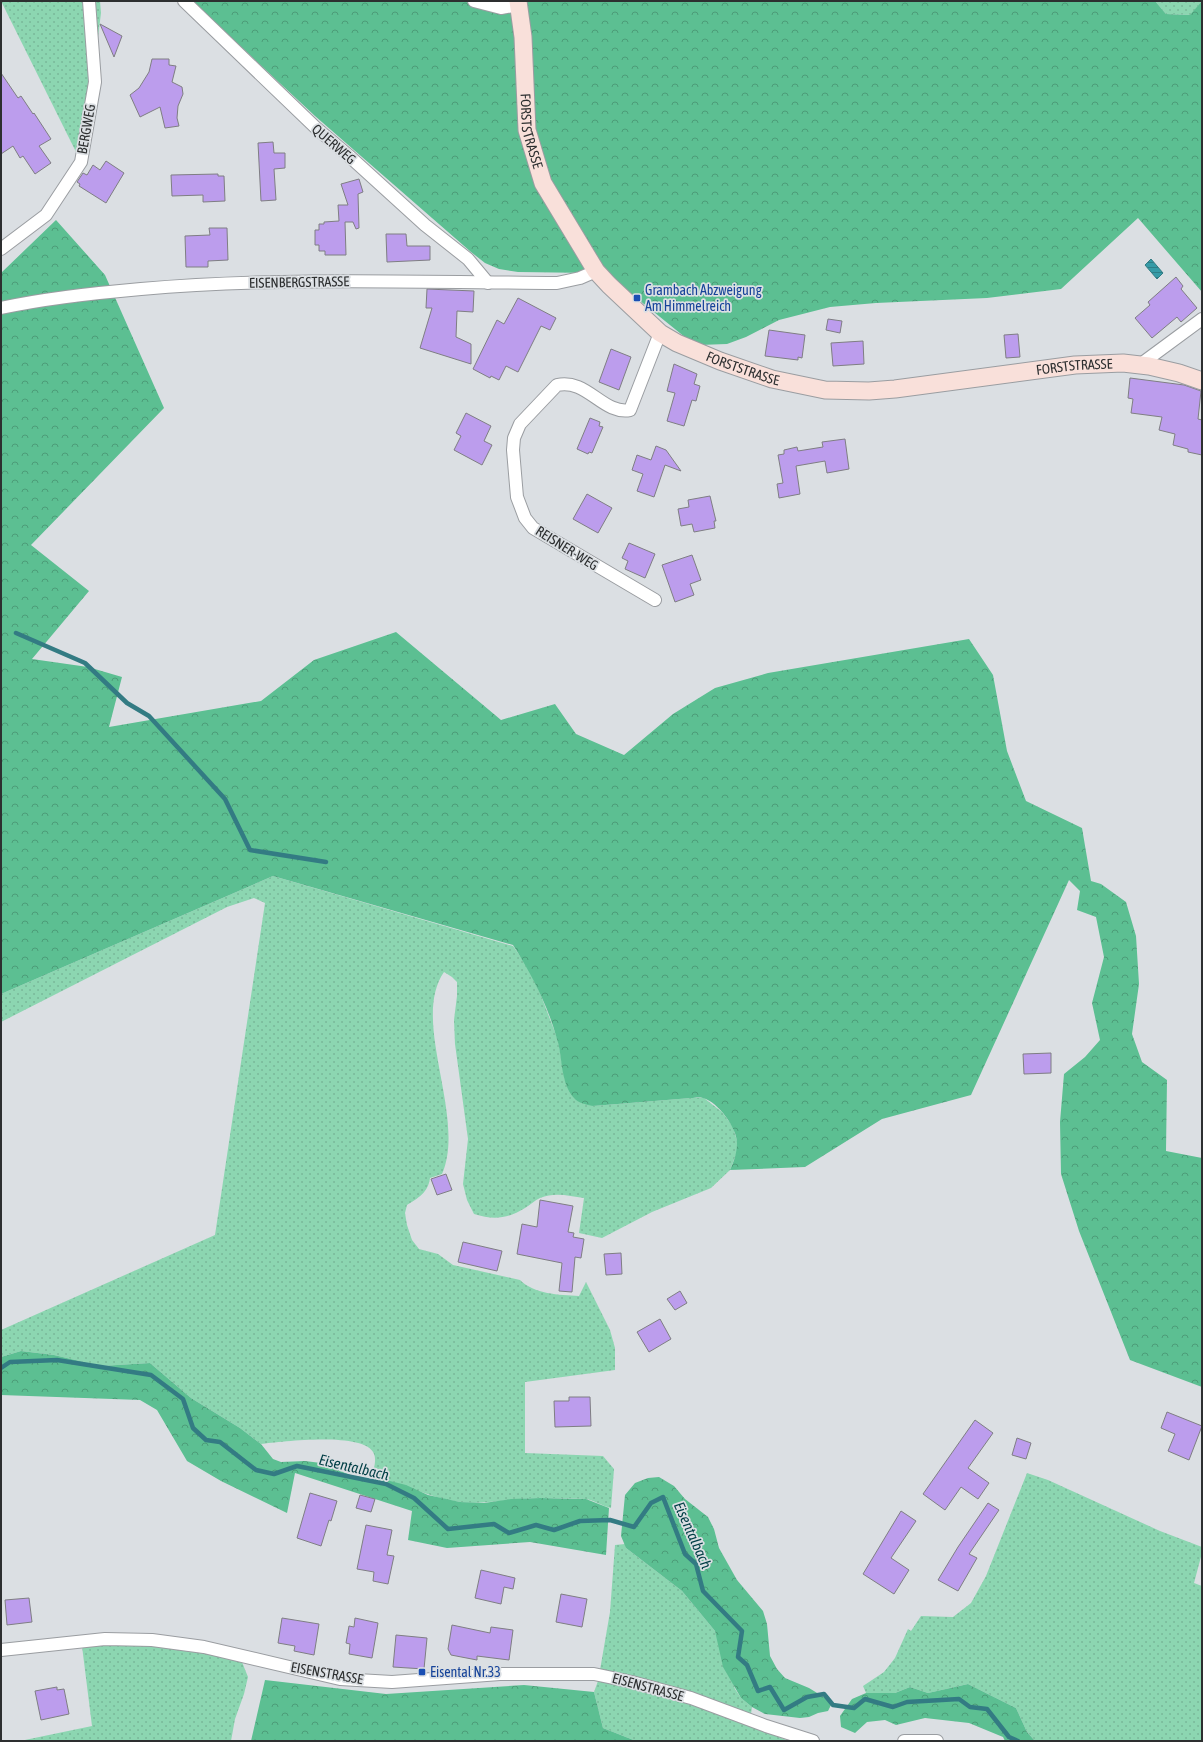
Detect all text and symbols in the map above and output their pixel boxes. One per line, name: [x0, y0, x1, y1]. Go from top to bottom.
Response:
street label: FORSTSTRASSE: [517, 93, 546, 170]
street label: BERGWEG: [74, 103, 98, 155]
street label: QUERWEG: [309, 121, 359, 167]
street label: EISENBERGSTRASSE: [249, 273, 349, 291]
place label: Grambach Abzweigung Am Himmelreich: [645, 282, 762, 314]
marker: Grambach Abzweigung Am Himmelreich: [632, 293, 642, 303]
street label: FORSTSTRASSE: [704, 348, 781, 388]
street label: FORSTSTRASSE: [1035, 355, 1113, 378]
street label: REISNER-WEG: [533, 522, 601, 574]
water label: Eisentalbach: [317, 1451, 391, 1483]
water label: Eisentalbach: [671, 1499, 715, 1571]
street label: EISENSTRASSE: [290, 1659, 364, 1687]
place label: Eisental Nr.33: [430, 1664, 501, 1680]
marker: Eisental Nr.33: [417, 1667, 427, 1677]
street label: EISENSTRASSE: [611, 1670, 685, 1704]

